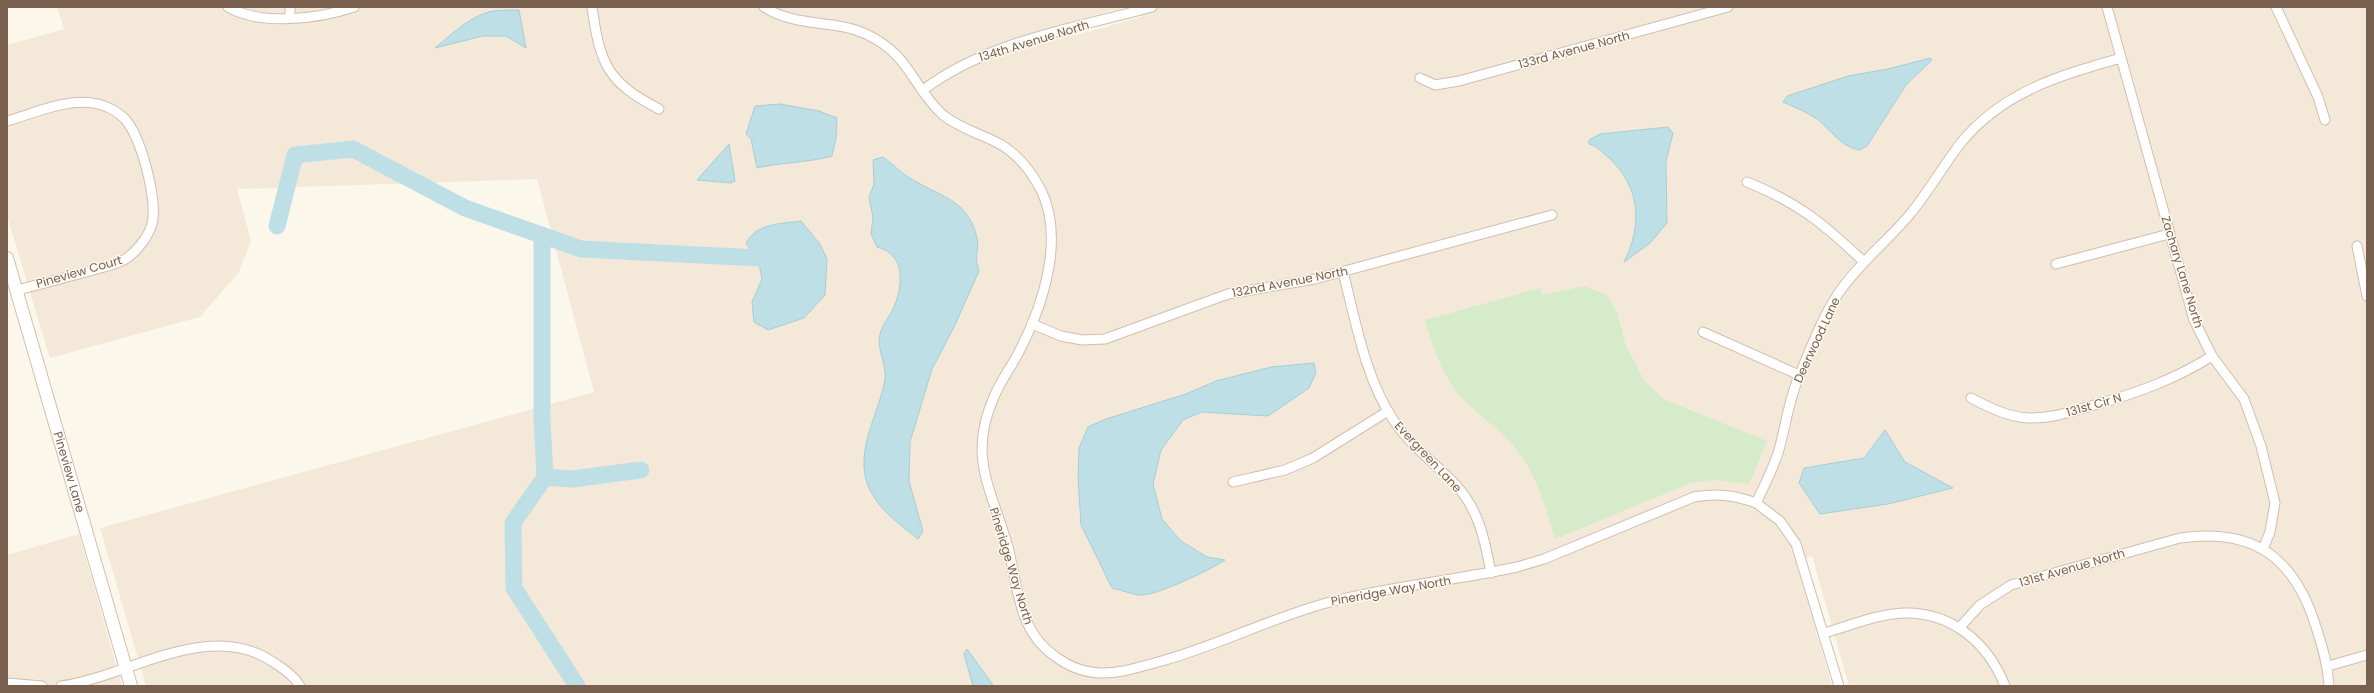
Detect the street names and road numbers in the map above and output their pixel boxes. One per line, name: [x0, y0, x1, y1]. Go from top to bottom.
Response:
street label: 134th Avenue North: [977, 16, 1091, 65]
street label: 133rd Avenue North: [1516, 26, 1631, 73]
street label: Zachary Lane North: [2157, 214, 2208, 330]
street label: Pineview Court: [34, 251, 124, 292]
street label: 132nd Avenue North: [1231, 262, 1349, 301]
street label: Deerwood Lane: [1789, 294, 1844, 385]
street label: 131st Cir N: [2064, 389, 2124, 421]
street label: Evergreen Lane: [1391, 417, 1466, 496]
street label: Pineview Lane: [50, 429, 89, 515]
street label: Pineridge Way North: [986, 505, 1037, 627]
street label: 131st Avenue North: [2017, 544, 2127, 591]
street label: Pineridge Way North: [1329, 572, 1452, 609]

